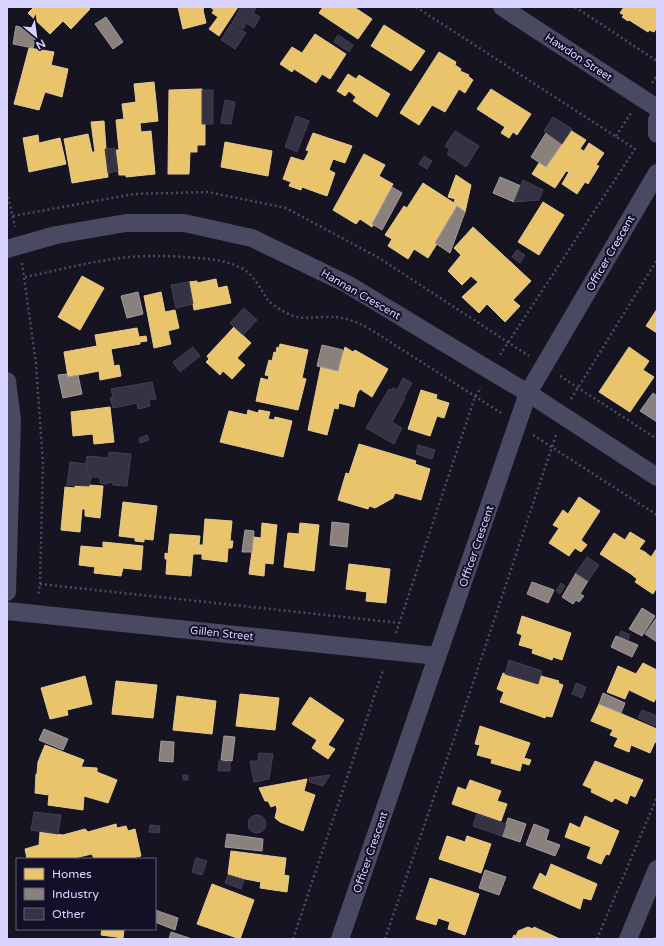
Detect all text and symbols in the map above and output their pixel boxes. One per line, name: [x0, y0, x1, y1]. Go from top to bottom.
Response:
north arrow: [16, 16, 56, 56]
street label: Hawdon Street: [543, 31, 615, 84]
text: N: [34, 36, 48, 52]
street label: Officer Crescent: [583, 213, 637, 293]
street label: Hannan Crescent: [319, 266, 403, 322]
street label: Officer Crescent: [456, 504, 497, 589]
street label: Gillen Street: [190, 624, 254, 643]
street label: Officer Crescent: [350, 810, 391, 895]
legend: [16, 858, 156, 930]
text: Homes: [52, 867, 92, 881]
text: Industry: [52, 887, 99, 901]
text: Other: [52, 907, 85, 921]

